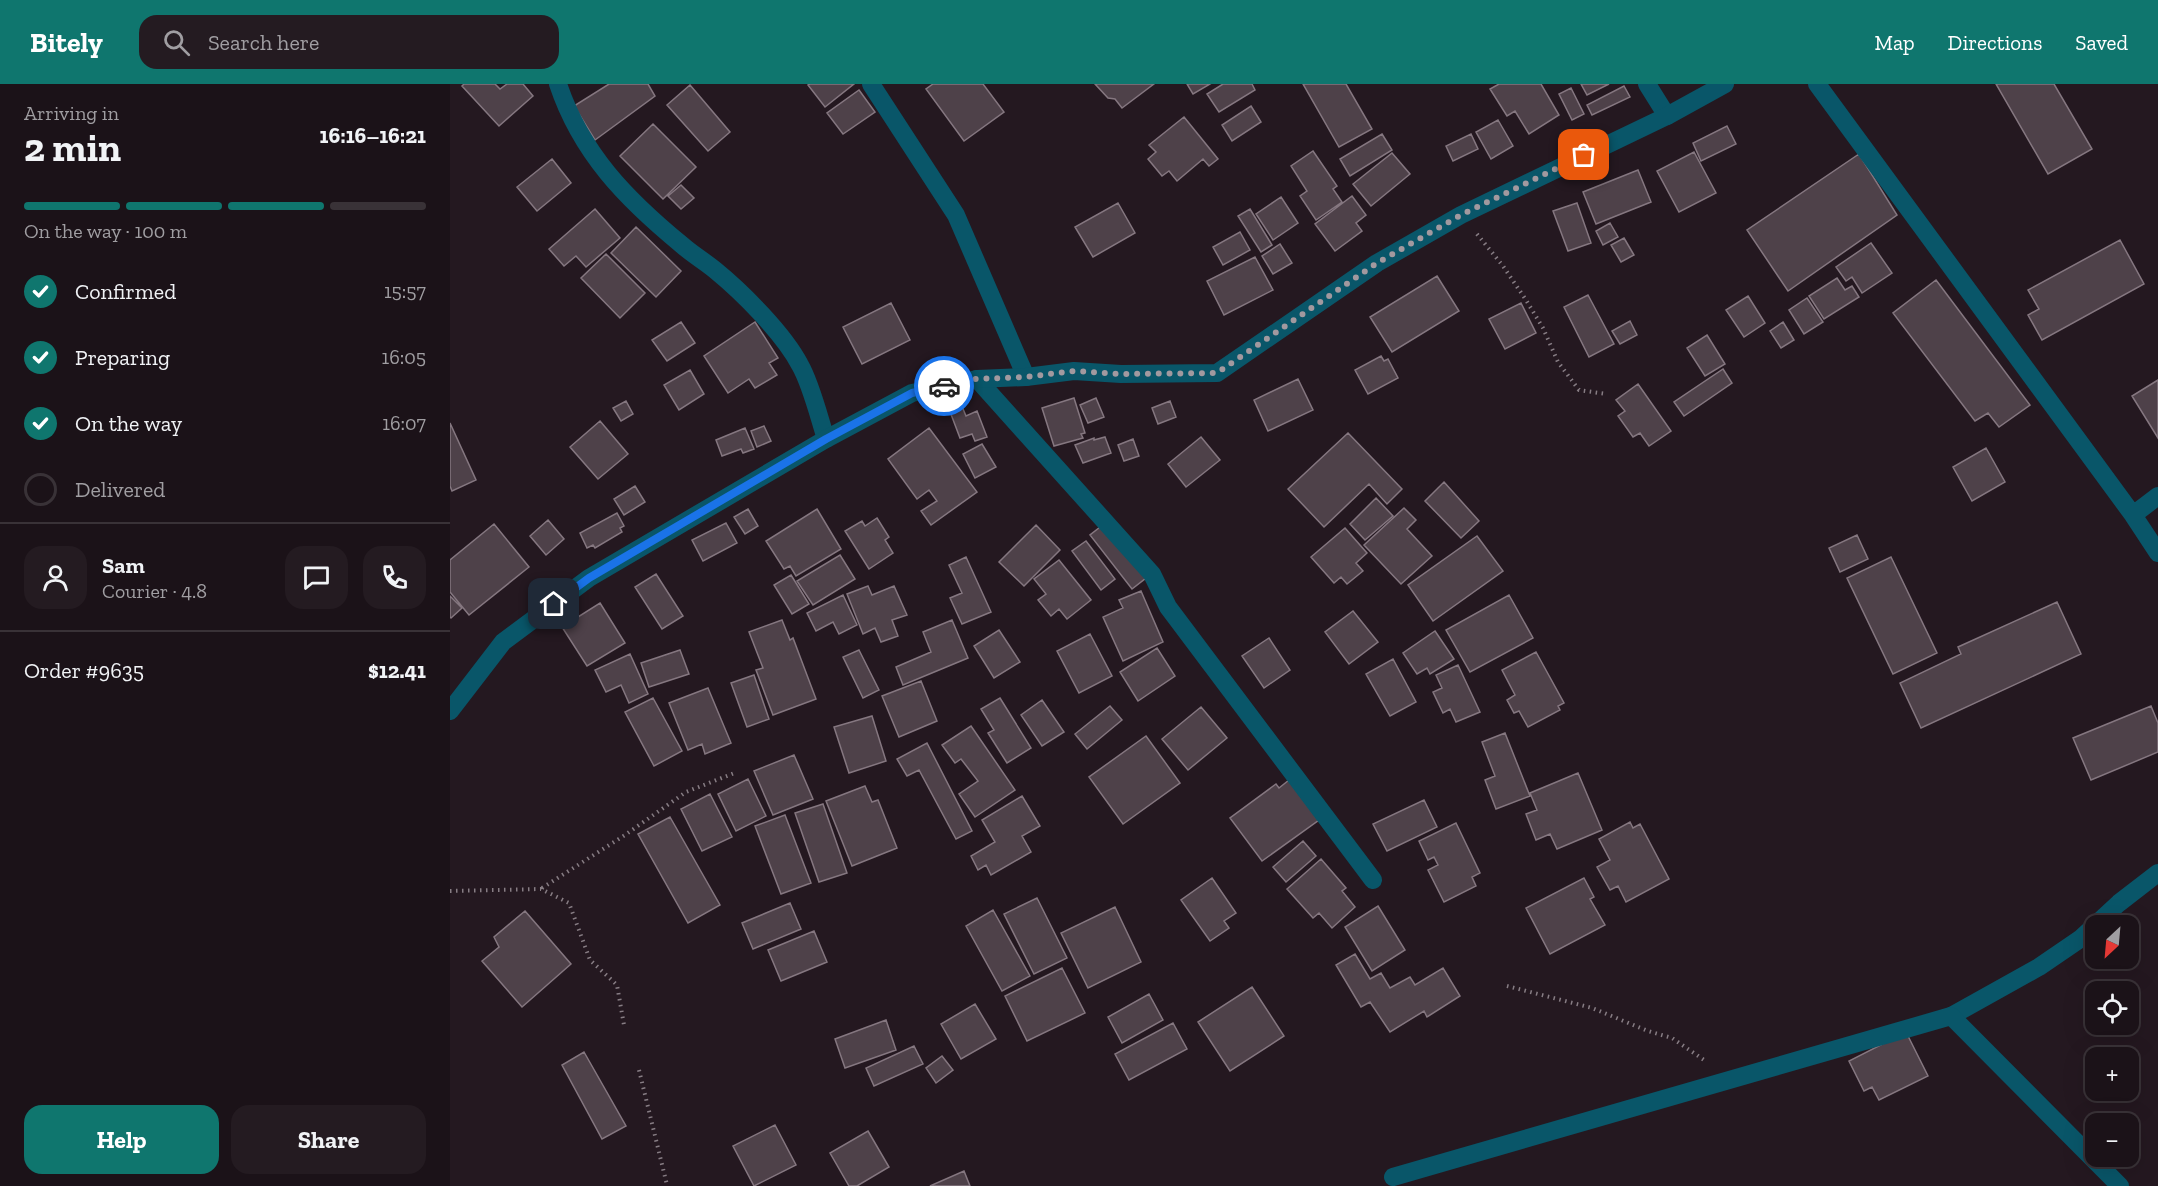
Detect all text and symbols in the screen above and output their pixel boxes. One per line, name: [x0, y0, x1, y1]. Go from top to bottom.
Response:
search box: [139, 15, 559, 69]
text: Bitely: [30, 26, 103, 59]
icon: search: [160, 26, 193, 59]
text: Search here: [208, 29, 319, 56]
text: Map: [1875, 30, 1915, 55]
text: Directions: [1948, 30, 2042, 55]
text: Saved: [2075, 30, 2128, 55]
text: Arriving in: [24, 101, 119, 125]
text: 16:16–16:21: [320, 122, 426, 149]
text: 2 min: [24, 124, 121, 171]
pin: [1558, 129, 1609, 180]
icon: bag: [1567, 138, 1600, 171]
text: On the way · 100 m: [24, 219, 187, 243]
icon: check: [24, 275, 57, 308]
text: Confirmed: [75, 278, 176, 305]
text: 15:57: [384, 279, 426, 303]
icon: check: [24, 341, 57, 374]
text: Preparing: [75, 344, 170, 371]
text: 16:05: [381, 345, 426, 369]
courier: [914, 356, 974, 416]
icon: car: [928, 370, 961, 403]
icon: check: [24, 407, 57, 440]
text: On the way: [75, 410, 182, 437]
text: 16:07: [382, 411, 426, 435]
text: Delivered: [75, 476, 165, 503]
button: person: [24, 546, 87, 609]
button: chat: [285, 546, 348, 609]
button: phone: [363, 546, 426, 609]
text: Sam: [102, 552, 145, 579]
pin: [528, 578, 579, 629]
text: Courier · 4.8: [102, 579, 207, 603]
icon: home: [537, 587, 570, 620]
text: Order #9635: [24, 657, 144, 684]
text: $12.41: [368, 657, 426, 684]
north arrow: [2085, 915, 2139, 969]
map controls: [2085, 915, 2139, 1167]
button: locate: [2085, 981, 2139, 1035]
button: +: [2085, 1047, 2139, 1101]
button: Help: [24, 1105, 219, 1174]
button: Share: [231, 1105, 426, 1174]
button: −: [2085, 1113, 2139, 1167]

